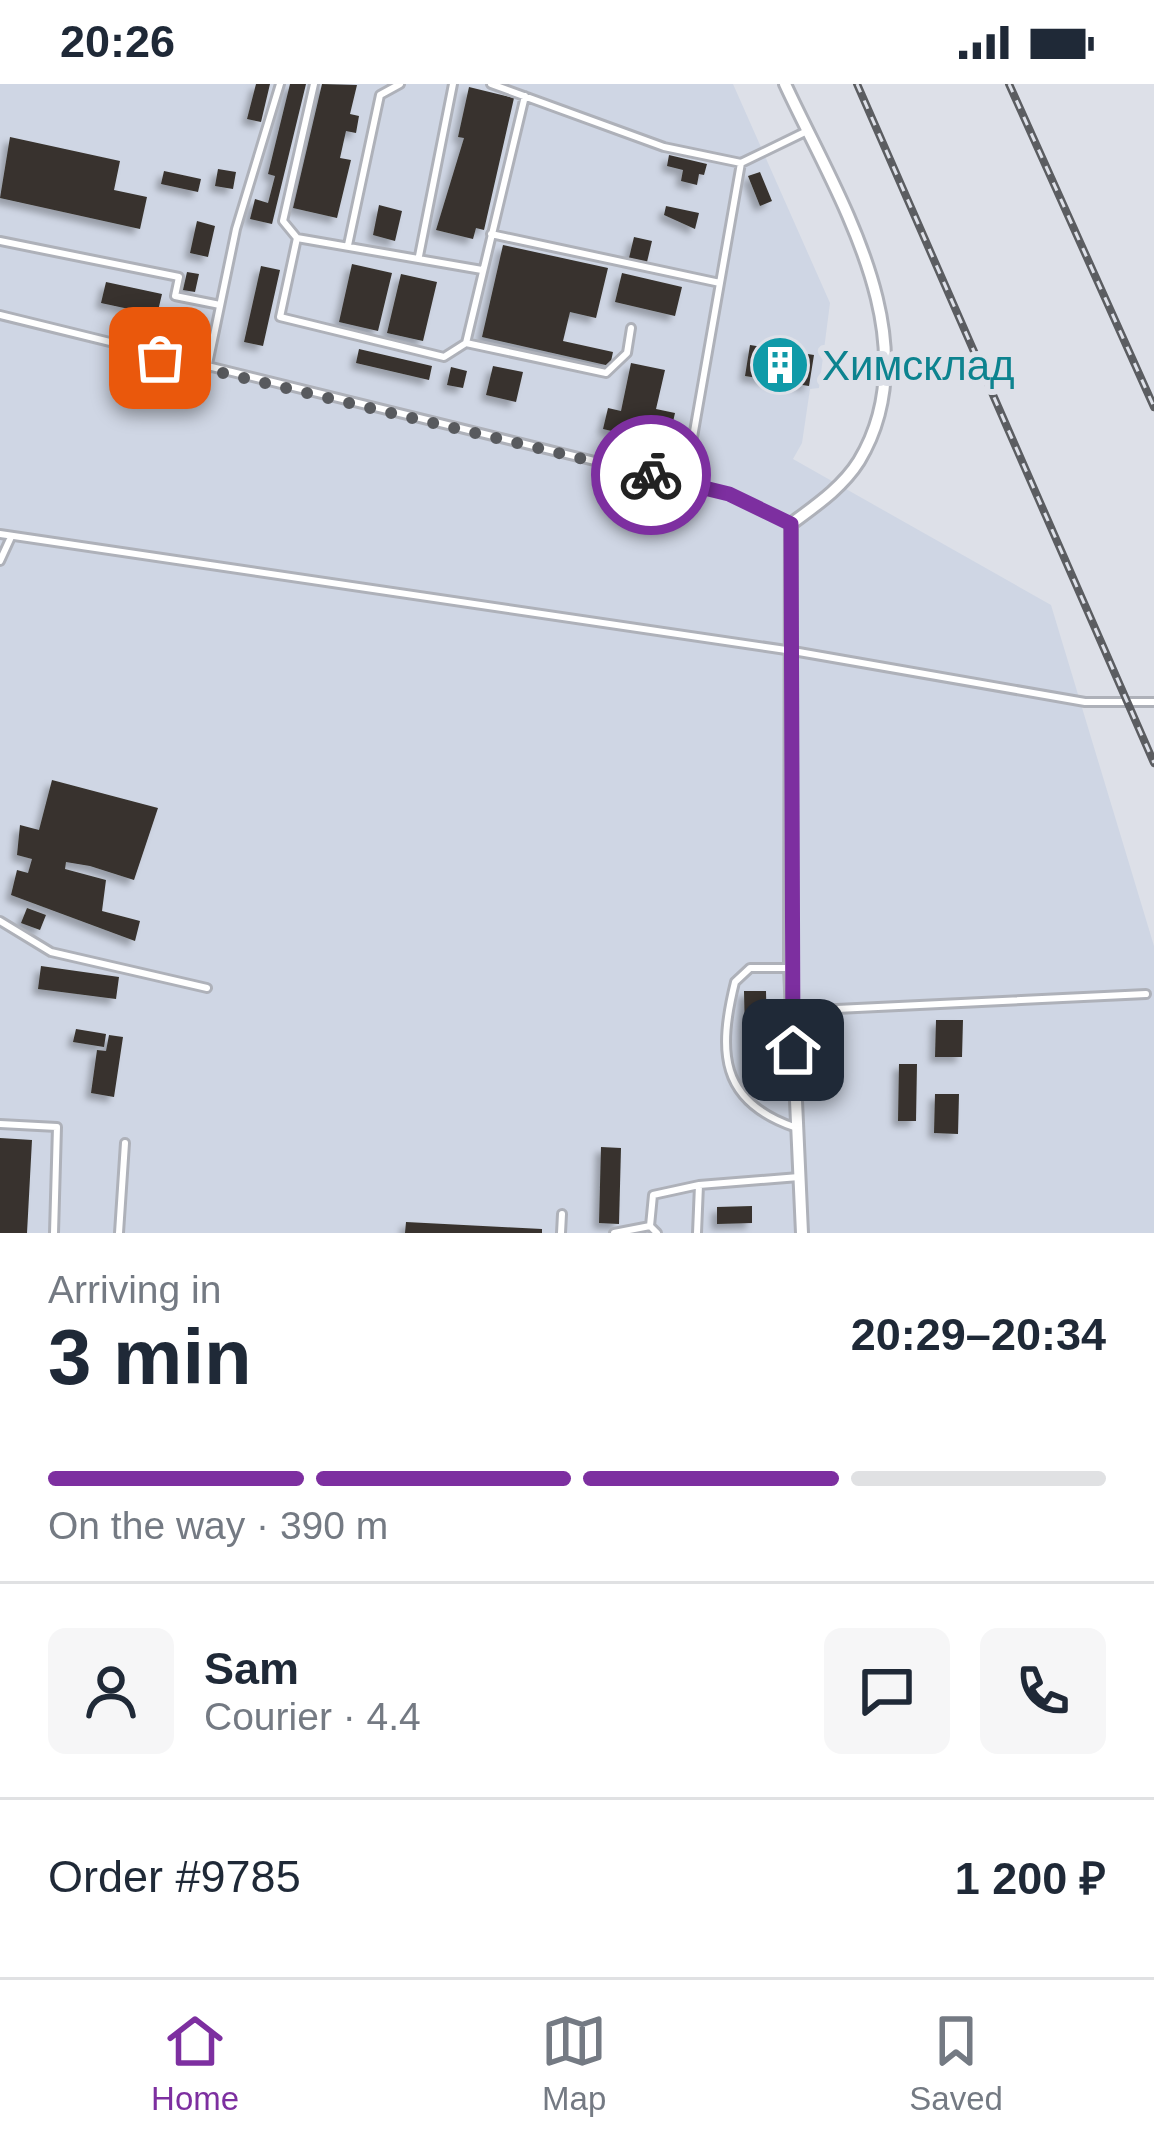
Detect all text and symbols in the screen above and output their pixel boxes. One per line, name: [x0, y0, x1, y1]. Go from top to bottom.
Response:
text: 20:26: [60, 16, 175, 67]
pin: [109, 307, 211, 409]
icon: bag: [127, 325, 193, 391]
building icon: Химсклад: [749, 334, 811, 396]
place label: Химсклад: [822, 342, 1015, 389]
courier: [591, 415, 711, 535]
icon: bike: [618, 442, 684, 508]
pin: [742, 999, 844, 1101]
icon: home: [760, 1017, 826, 1083]
text: Arriving in: [48, 1268, 221, 1311]
text: 20:29–20:34: [851, 1309, 1106, 1360]
text: 3 min: [48, 1313, 252, 1401]
text: On the way · 390 m: [48, 1504, 388, 1547]
button: person: [48, 1628, 174, 1754]
button: chat: [824, 1628, 950, 1754]
button: phone: [980, 1628, 1106, 1754]
text: Sam: [204, 1643, 299, 1694]
text: Courier · 4.4: [204, 1695, 421, 1738]
text: Order #9785: [48, 1851, 301, 1902]
text: 1 200 ₽: [955, 1853, 1106, 1904]
tab: Home: [151, 2008, 239, 2118]
tab: Map: [541, 2008, 607, 2118]
tab: Saved: [909, 2008, 1003, 2118]

